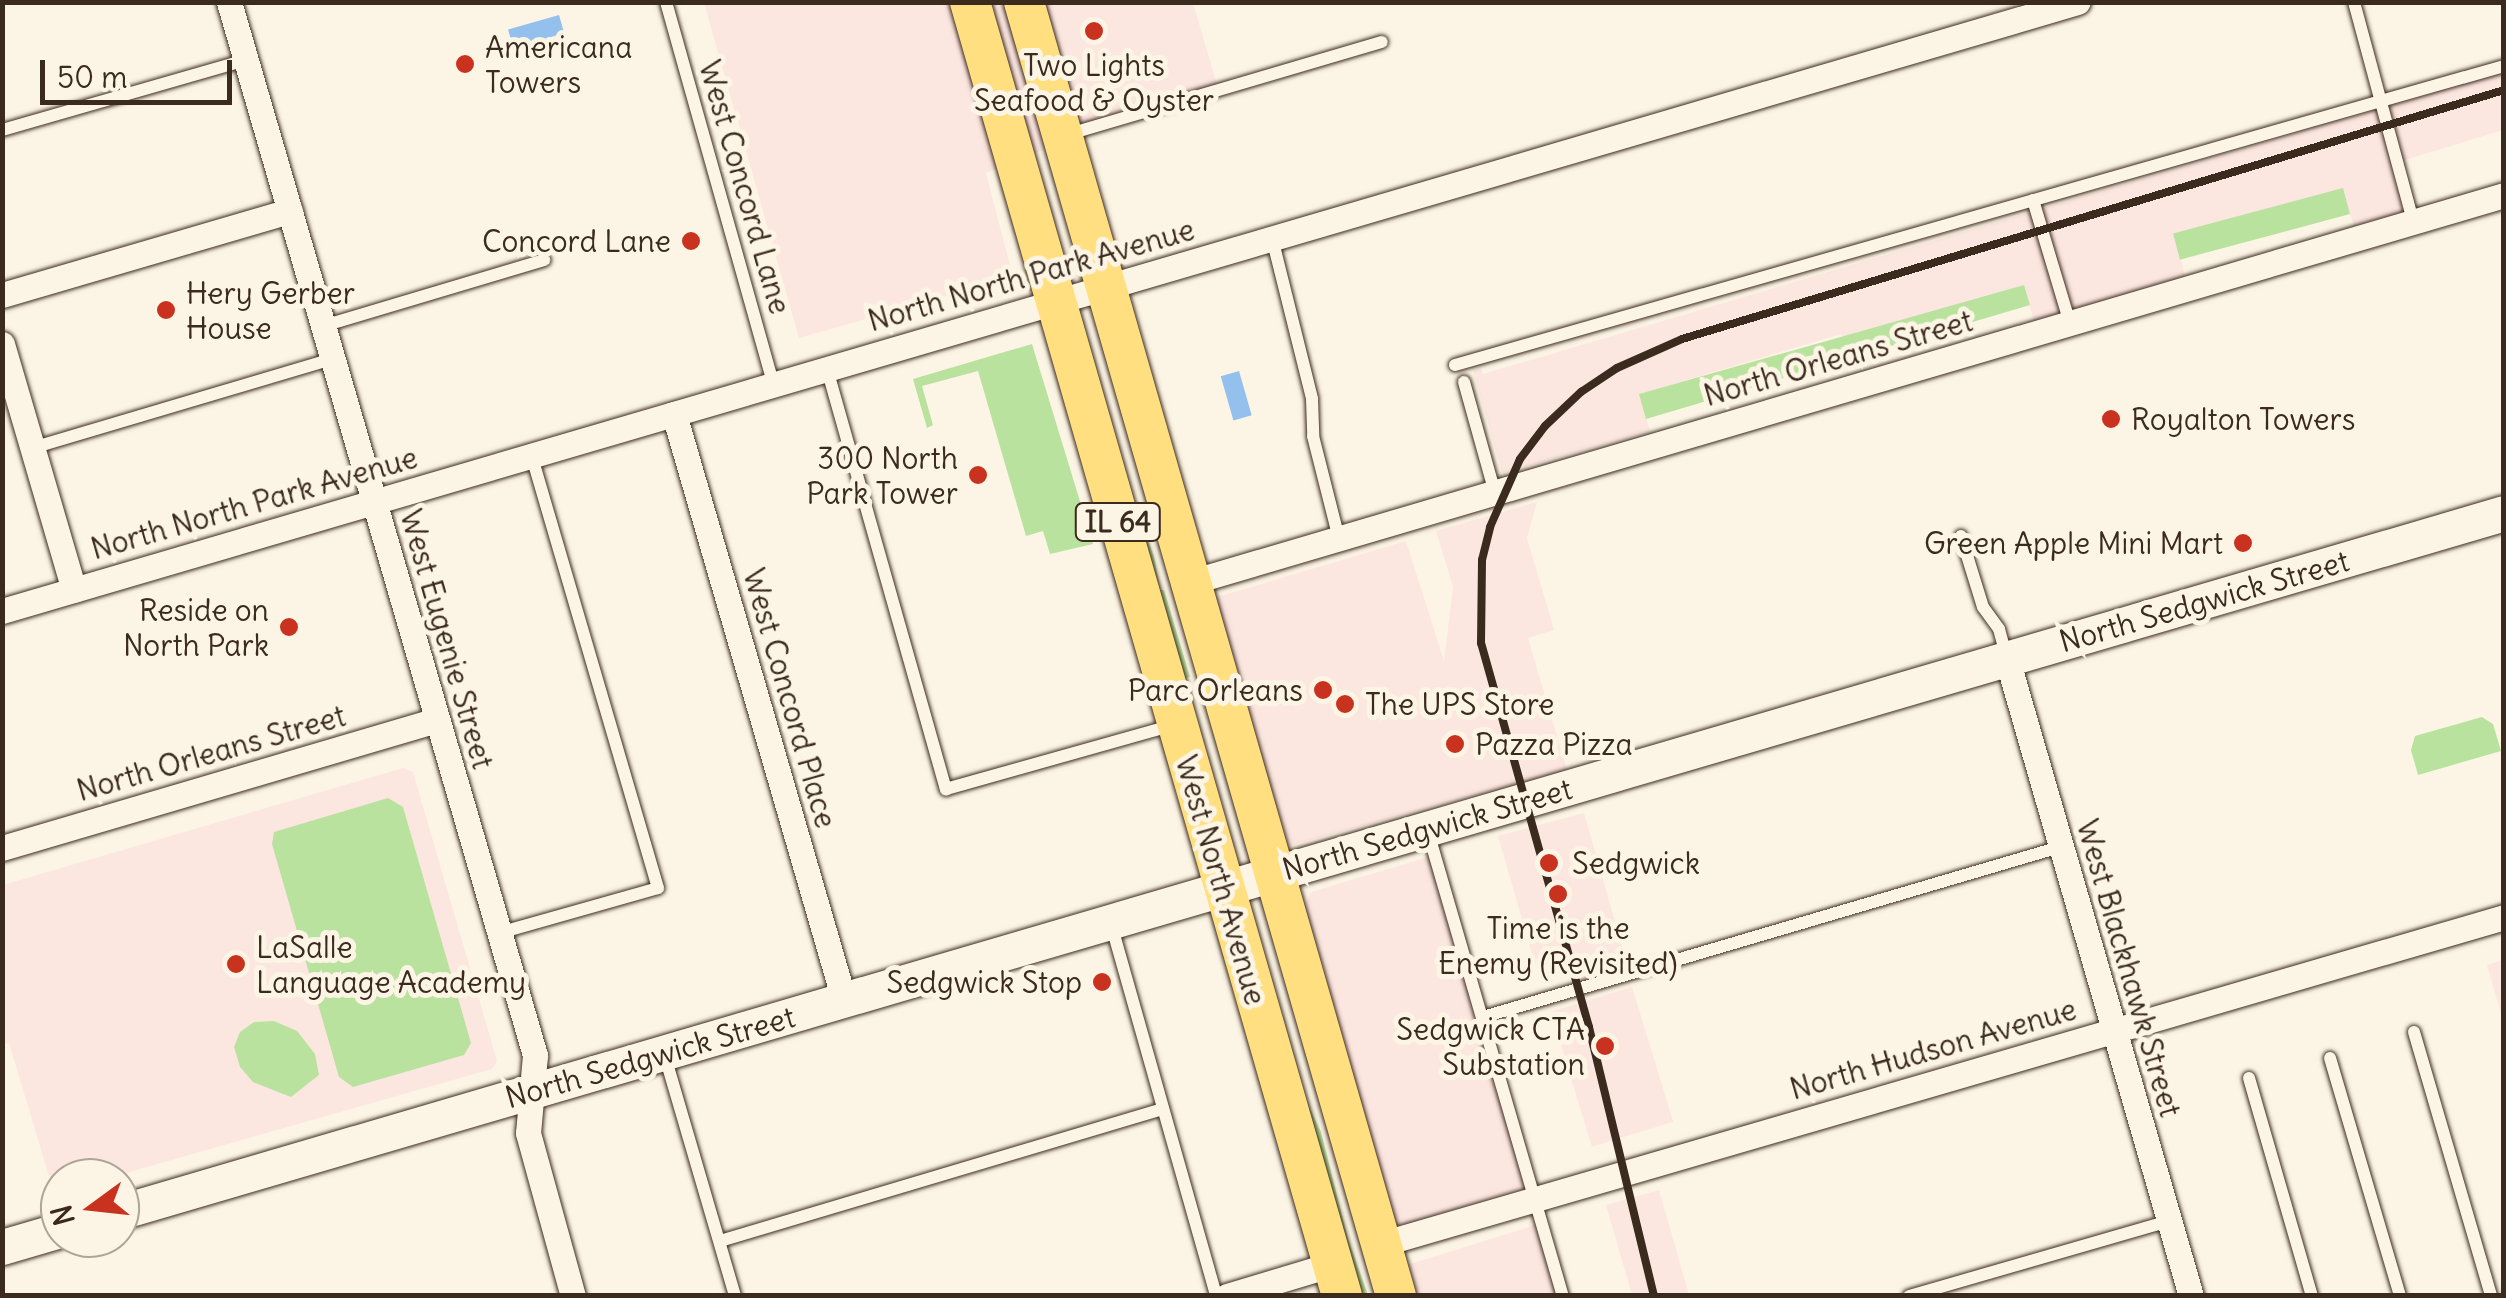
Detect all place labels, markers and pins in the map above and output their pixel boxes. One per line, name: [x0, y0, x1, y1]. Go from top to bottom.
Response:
marker: Two Lights Seafood & Oyster: [1083, 20, 1105, 42]
place label: Americana Towers: [485, 29, 632, 100]
place label: Two Lights Seafood & Oyster: [974, 47, 1214, 118]
marker: Americana Towers: [454, 53, 476, 75]
place label: Concord Lane: [482, 223, 671, 259]
marker: Concord Lane: [680, 230, 702, 252]
place label: Hery Gerber House: [186, 275, 355, 346]
marker: Hery Gerber House: [155, 299, 177, 321]
place label: Royalton Towers: [2131, 401, 2355, 437]
marker: Royalton Towers: [2100, 408, 2122, 430]
place label: 300 North Park Tower: [806, 440, 958, 510]
marker: 300 North Park Tower: [967, 464, 989, 486]
place label: Green Apple Mini Mart: [1924, 525, 2223, 561]
marker: Green Apple Mini Mart: [2232, 532, 2254, 554]
place label: Reside on North Park: [123, 592, 269, 662]
marker: Reside on North Park: [278, 616, 300, 638]
place label: Parc Orleans: [1128, 672, 1303, 708]
marker: Parc Orleans: [1312, 679, 1334, 701]
place label: The UPS Store: [1365, 686, 1554, 722]
marker: The UPS Store: [1334, 693, 1356, 715]
place label: Pazza Pizza: [1475, 726, 1633, 762]
marker: Pazza Pizza: [1444, 733, 1466, 755]
place label: Sedgwick: [1572, 845, 1700, 881]
marker: Sedgwick: [1536, 850, 1562, 876]
marker: Time is the Enemy (Revisited): [1547, 883, 1569, 905]
place label: Time is the Enemy (Revisited): [1438, 910, 1678, 980]
place label: LaSalle Language Academy: [256, 929, 526, 1000]
marker: LaSalle Language Academy: [225, 953, 247, 975]
place label: Sedgwick Stop: [887, 964, 1082, 1000]
marker: Sedgwick Stop: [1091, 971, 1113, 993]
place label: Sedgwick CTA Substation: [1396, 1011, 1585, 1082]
marker: Sedgwick CTA Substation: [1594, 1035, 1616, 1057]

